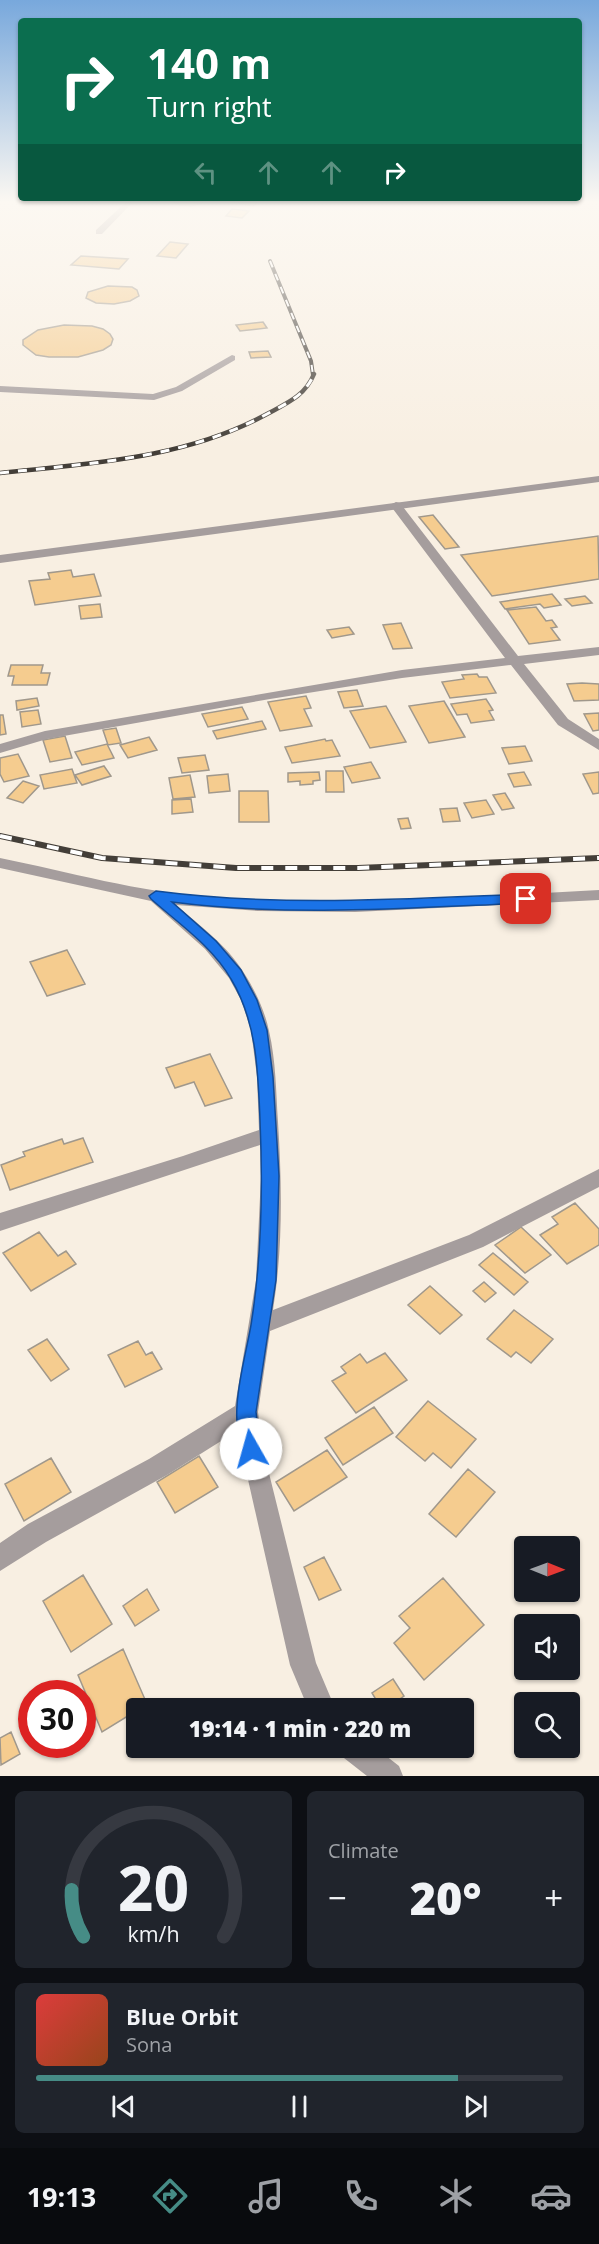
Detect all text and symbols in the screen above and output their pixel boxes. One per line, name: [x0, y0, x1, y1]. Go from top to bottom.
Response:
text: 140 m: [147, 34, 271, 91]
icon: right: [48, 42, 126, 120]
text: Turn right: [147, 88, 272, 125]
icon: left: [189, 156, 222, 189]
icon: ahead: [252, 156, 285, 189]
icon: ahead: [315, 156, 348, 189]
icon: right: [378, 156, 411, 189]
pin: [500, 873, 551, 924]
icon: arrive: [509, 882, 542, 915]
position arrow: [219, 1417, 283, 1481]
north arrow: [514, 1536, 580, 1602]
map controls: [514, 1536, 580, 1758]
button: sound: [514, 1614, 580, 1680]
speed limit sign: 30: [18, 1680, 96, 1758]
button: search: [514, 1692, 580, 1758]
text: 19:14 · 1 min · 220 m: [189, 1713, 411, 1743]
text: Climate: [328, 1837, 399, 1864]
text: 20: [118, 1844, 189, 1929]
text: 20°: [410, 1867, 481, 1928]
text: −: [328, 1875, 347, 1920]
text: +: [544, 1875, 563, 1920]
text: km/h: [127, 1919, 180, 1948]
text: Blue Orbit: [126, 2001, 238, 2031]
text: Sona: [126, 2031, 172, 2058]
icon: previous: [107, 2090, 140, 2123]
icon: pause: [283, 2090, 316, 2123]
icon: next: [459, 2090, 492, 2123]
icon: directions: [149, 2175, 191, 2217]
icon: music: [245, 2175, 287, 2217]
icon: phone: [340, 2175, 382, 2217]
icon: climate: [435, 2175, 477, 2217]
icon: car: [530, 2175, 572, 2217]
text: 19:13: [27, 2178, 96, 2215]

